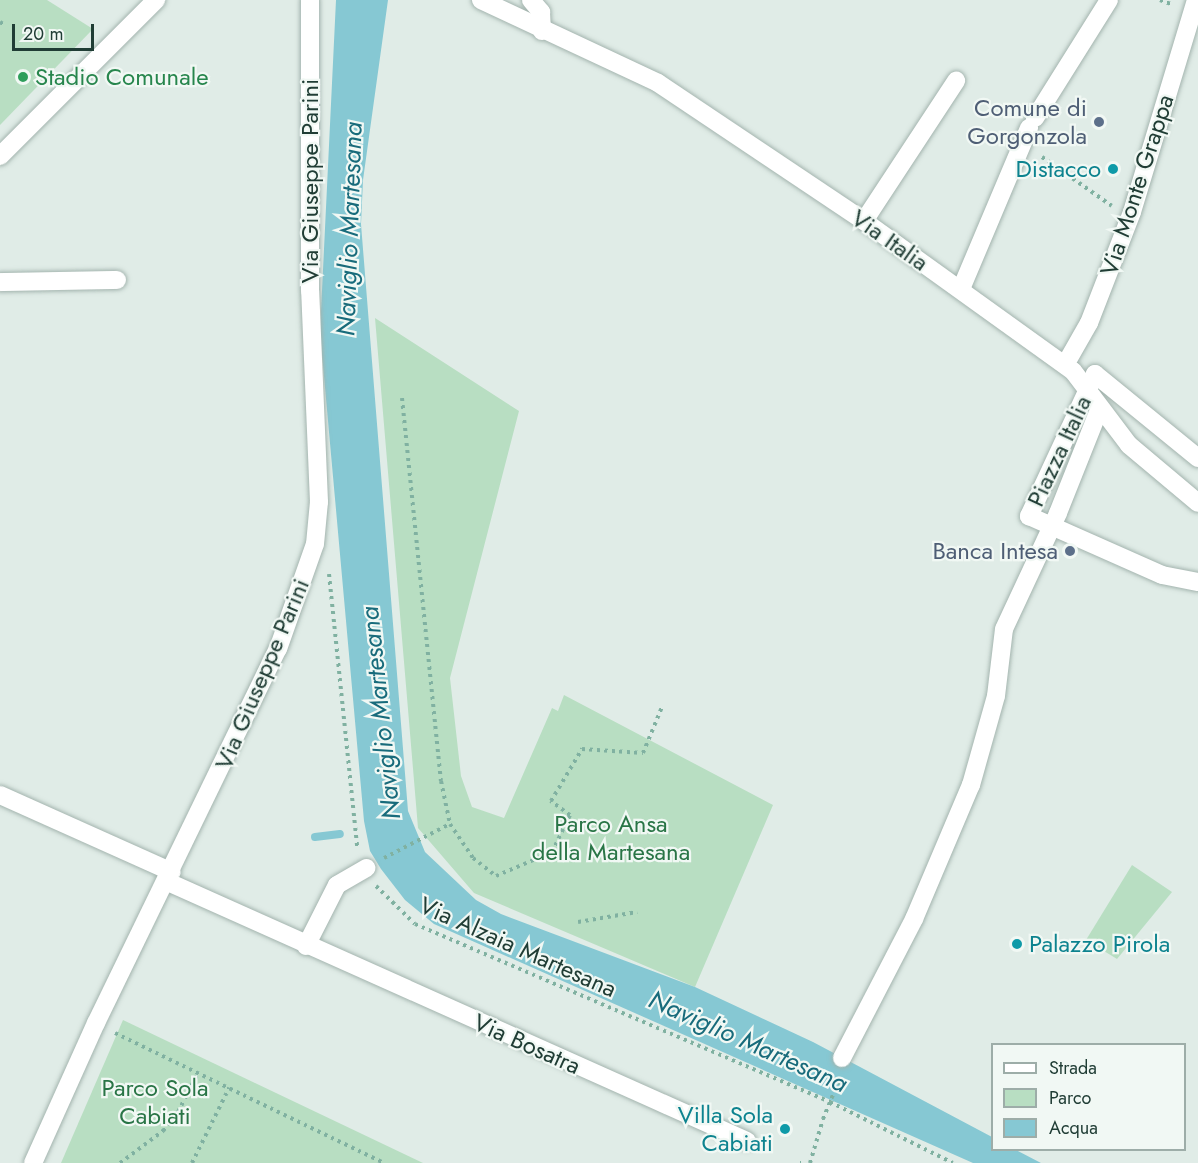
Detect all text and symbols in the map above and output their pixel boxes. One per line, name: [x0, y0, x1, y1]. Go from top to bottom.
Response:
scale bar: [15, 12, 98, 50]
text: 20 m: [23, 21, 63, 47]
place label: Stadio Comunale: [35, 63, 209, 91]
marker: Stadio Comunale: [16, 70, 30, 84]
street label: Via Giuseppe Parini: [296, 79, 324, 283]
street label: Via Monte Grappa: [1094, 91, 1180, 279]
place label: Comune di Gorgonzola: [967, 94, 1087, 150]
marker: Comune di Gorgonzola: [1092, 115, 1106, 129]
water label: Naviglio Martesana: [331, 121, 369, 337]
place label: Distacco: [1015, 155, 1101, 183]
marker: Distacco: [1106, 162, 1120, 176]
street label: Via Italia: [846, 203, 934, 277]
street label: Piazza Italia: [1021, 391, 1097, 511]
place label: Banca Intesa: [932, 537, 1058, 565]
marker: Banca Intesa: [1063, 544, 1077, 558]
street label: Via Giuseppe Parini: [209, 574, 315, 774]
water label: Naviglio Martesana: [354, 605, 408, 821]
park label: Parco Ansa della Martesana: [532, 810, 690, 866]
street label: Via Alzaia Martesana: [415, 891, 621, 1003]
place label: Palazzo Pirola: [1029, 930, 1170, 958]
marker: Palazzo Pirola: [1010, 937, 1024, 951]
water label: Naviglio Martesana: [644, 984, 852, 1100]
street label: Via Bosatra: [469, 1008, 585, 1080]
legend: [991, 1043, 1186, 1151]
text: Strada: [1049, 1055, 1097, 1081]
park label: Parco Sola Cabiati: [102, 1074, 208, 1130]
text: Parco: [1049, 1085, 1091, 1111]
place label: Villa Sola Cabiati: [678, 1101, 773, 1157]
text: Acqua: [1049, 1115, 1098, 1141]
marker: Villa Sola Cabiati: [778, 1122, 792, 1136]

